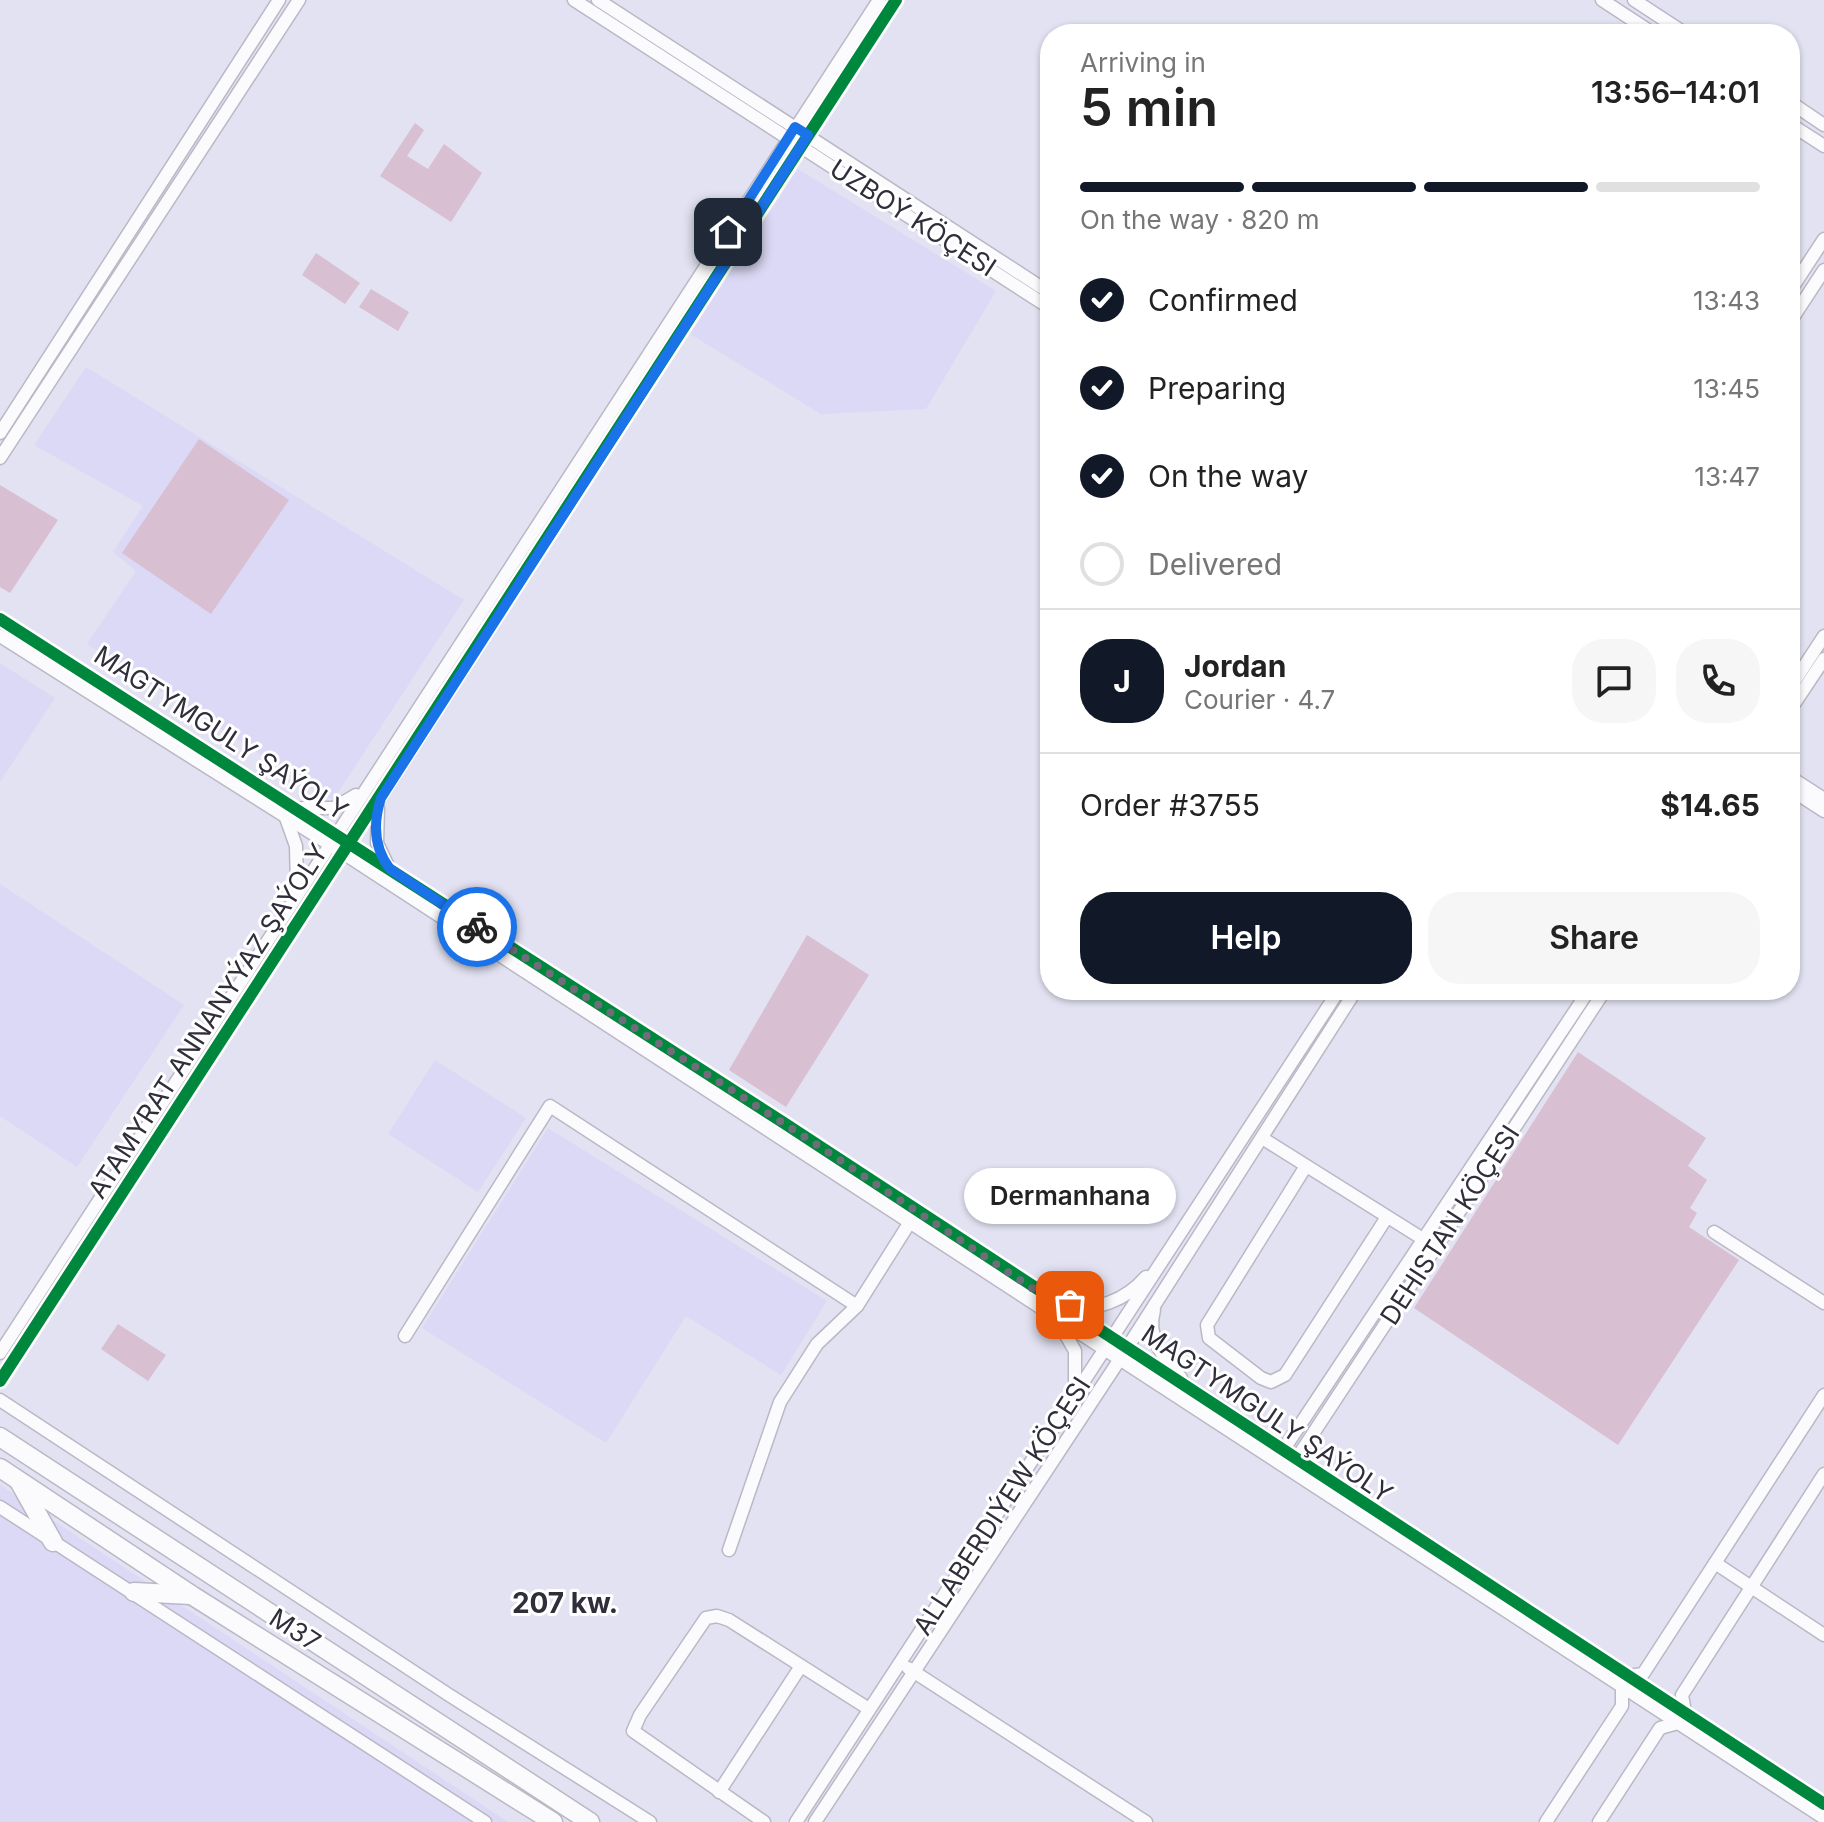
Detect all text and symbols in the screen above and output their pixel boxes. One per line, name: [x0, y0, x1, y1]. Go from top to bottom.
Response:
text: Arriving in: [1080, 47, 1206, 78]
text: 13:56–14:01: [1591, 74, 1760, 110]
text: 5 min: [1080, 76, 1218, 139]
street label: UZBOÝ KÖÇESI: [825, 152, 1002, 283]
pin: [694, 198, 762, 266]
text: On the way · 820 m: [1080, 204, 1320, 235]
icon: home: [706, 210, 750, 254]
icon: check: [1080, 278, 1124, 322]
text: Confirmed: [1148, 282, 1298, 318]
text: 13:43: [1693, 285, 1760, 316]
icon: check: [1080, 366, 1124, 410]
text: Preparing: [1148, 370, 1286, 406]
text: 13:45: [1693, 373, 1760, 404]
icon: check: [1080, 454, 1124, 498]
text: On the way: [1148, 458, 1308, 494]
text: 13:47: [1694, 461, 1760, 492]
text: Delivered: [1148, 546, 1282, 582]
street label: MAGTYMGULY ŞAÝOLY: [89, 639, 354, 826]
button: chat: [1572, 639, 1656, 723]
button: phone: [1676, 639, 1760, 723]
text: Jordan: [1184, 648, 1286, 684]
text: J: [1113, 663, 1131, 699]
text: Courier · 4.7: [1184, 684, 1335, 715]
text: Order #3755: [1080, 787, 1260, 823]
text: $14.65: [1660, 787, 1760, 823]
street label: ATAMYRAT ANNANYÝAZ ŞAÝOLY: [81, 838, 334, 1204]
courier: [437, 887, 517, 967]
button: Help: [1080, 892, 1412, 984]
button: Share: [1428, 892, 1760, 984]
icon: bike: [455, 905, 499, 949]
street label: DEHISTAN KÖÇESI: [1374, 1119, 1526, 1330]
callout: Dermanhana: [964, 1169, 1176, 1225]
text: Dermanhana: [990, 1180, 1150, 1211]
pin: [1036, 1271, 1104, 1339]
icon: bag: [1048, 1283, 1092, 1327]
street label: MAGTYMGULY ŞAÝOLY: [1136, 1318, 1399, 1509]
street label: ALLABERDIÝEW KÖÇESI: [907, 1371, 1097, 1641]
district label: 207 kw.: [512, 1586, 618, 1620]
street label: M37: [264, 1602, 326, 1657]

